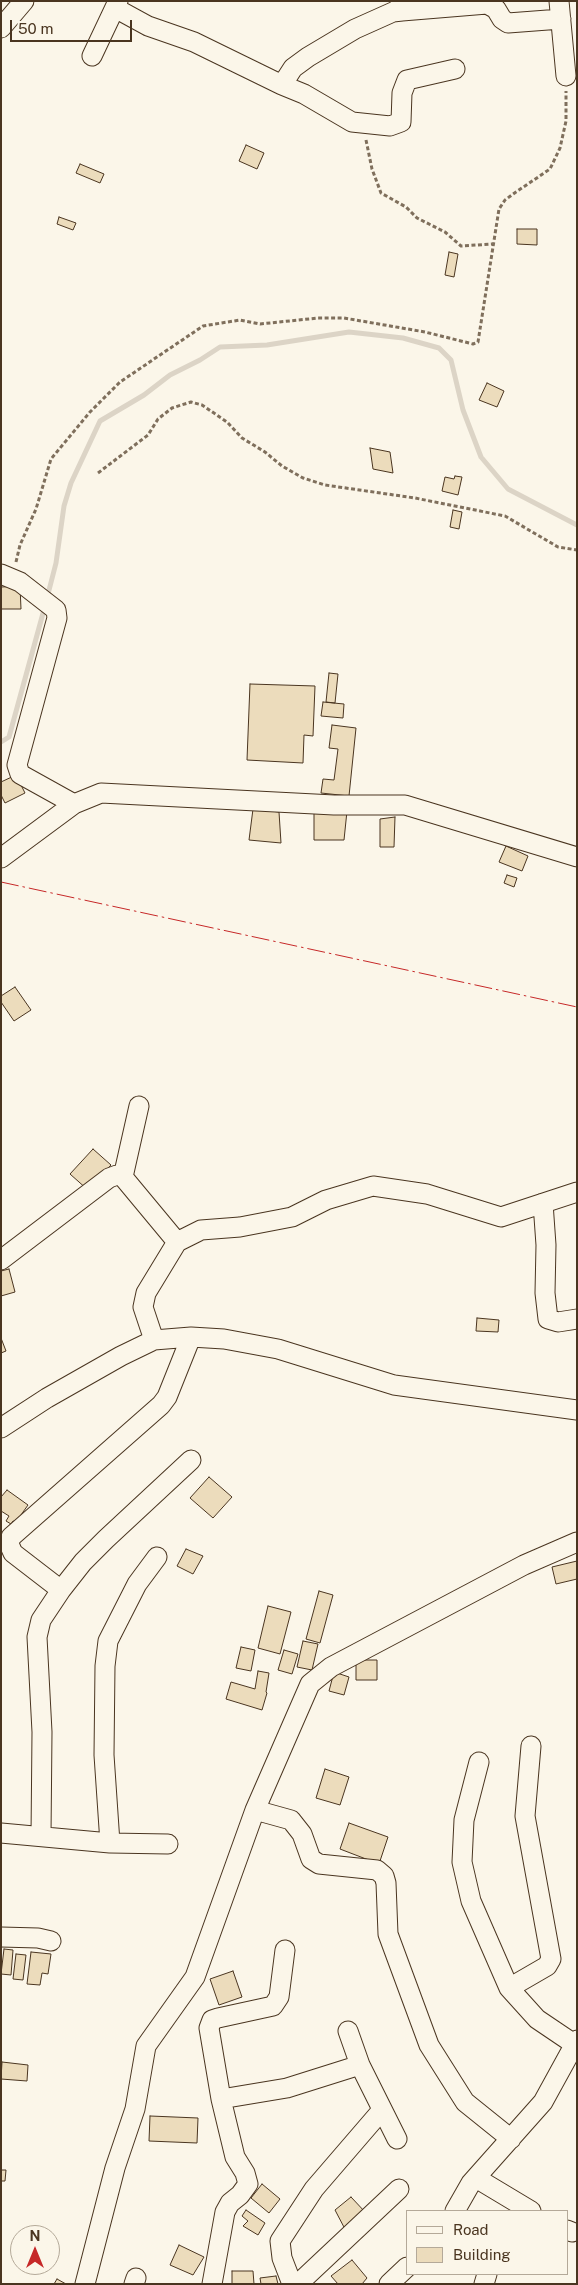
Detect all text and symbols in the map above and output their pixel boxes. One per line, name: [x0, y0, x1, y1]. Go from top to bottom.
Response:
scale bar: [12, 10, 135, 42]
text: 50 m: [18, 20, 53, 37]
legend: [406, 2210, 568, 2275]
text: Road: [453, 2221, 489, 2238]
north arrow: [10, 2225, 60, 2275]
text: N: [30, 2228, 40, 2244]
text: Building: [453, 2246, 511, 2263]

